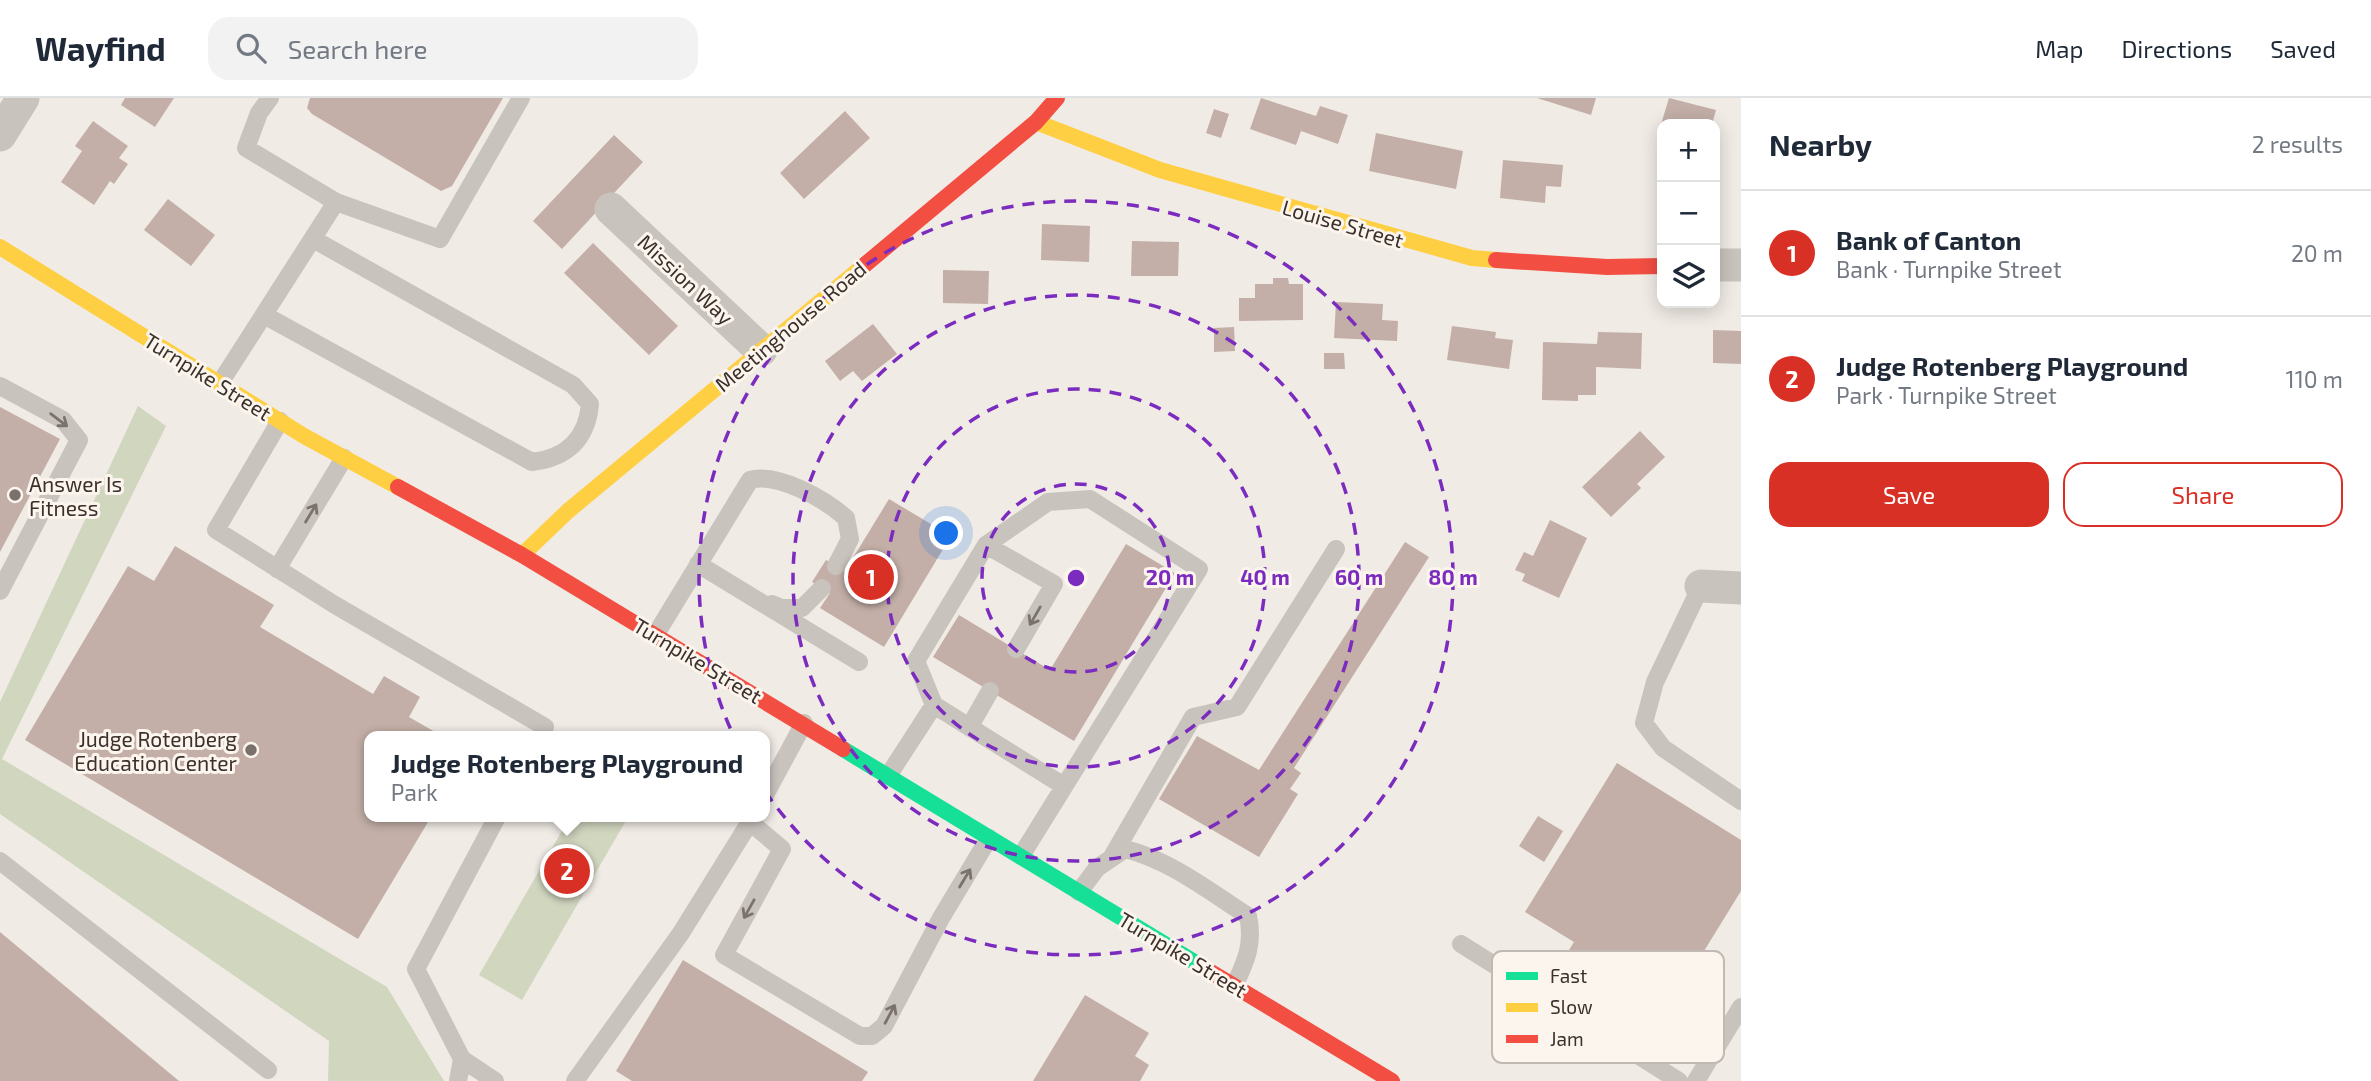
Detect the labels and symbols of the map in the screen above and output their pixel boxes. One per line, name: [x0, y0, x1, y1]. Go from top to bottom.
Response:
street label: Louise Street: [1280, 194, 1406, 252]
street label: Mission Way: [633, 229, 739, 329]
street label: Meetinghouse Road: [709, 256, 871, 396]
street label: Turnpike Street: [140, 327, 276, 425]
one-way arrow: [49, 413, 68, 427]
place label: Answer Is Fitness: [29, 471, 122, 520]
marker: Answer Is Fitness: [7, 487, 23, 503]
one-way arrow: [304, 504, 318, 524]
your location: [929, 516, 963, 550]
pin: 1: [848, 551, 894, 603]
text: 20 m: [1146, 564, 1194, 589]
text: 40 m: [1240, 564, 1290, 589]
text: 60 m: [1335, 564, 1383, 589]
text: 80 m: [1428, 564, 1478, 589]
centre of rings: [1064, 566, 1088, 590]
one-way arrow: [1027, 606, 1041, 626]
street label: Turnpike Street: [629, 612, 767, 708]
place label: Judge Rotenberg Education Center: [74, 726, 238, 775]
marker: Judge Rotenberg Education Center: [243, 742, 259, 758]
pin: 2: [544, 845, 590, 897]
one-way arrow: [959, 869, 973, 889]
one-way arrow: [742, 898, 755, 919]
street label: Turnpike Street: [1114, 906, 1252, 1002]
legend: [1492, 951, 1724, 1063]
text: Fast: [1550, 964, 1587, 987]
text: Slow: [1550, 995, 1593, 1018]
one-way arrow: [883, 1005, 897, 1025]
text: Jam: [1550, 1027, 1584, 1050]

